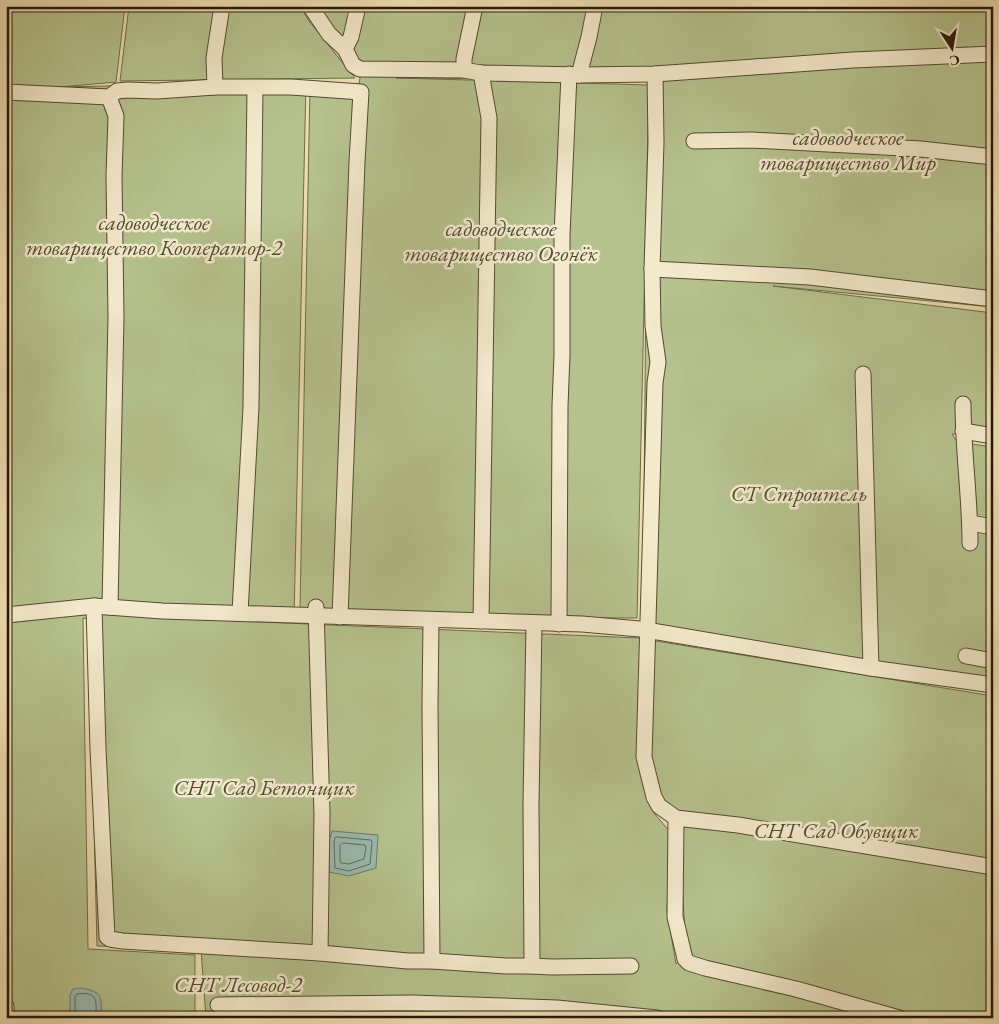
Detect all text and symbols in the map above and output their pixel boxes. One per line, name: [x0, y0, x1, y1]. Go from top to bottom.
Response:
north arrow: [926, 22, 976, 72]
text: С: [948, 51, 961, 71]
park label: садоводческое товарищество Мир: [760, 123, 936, 177]
park label: садоводческое товарищество Кооператор-2: [26, 208, 283, 262]
park label: садоводческое товарищество Огонёк: [404, 214, 598, 268]
park label: СТ Строитель: [731, 479, 867, 508]
park label: СНТ Сад Бетонщик: [173, 773, 355, 802]
park label: СНТ Сад Обувщик: [754, 816, 919, 845]
park label: СНТ Лесовод-2: [174, 970, 303, 999]

